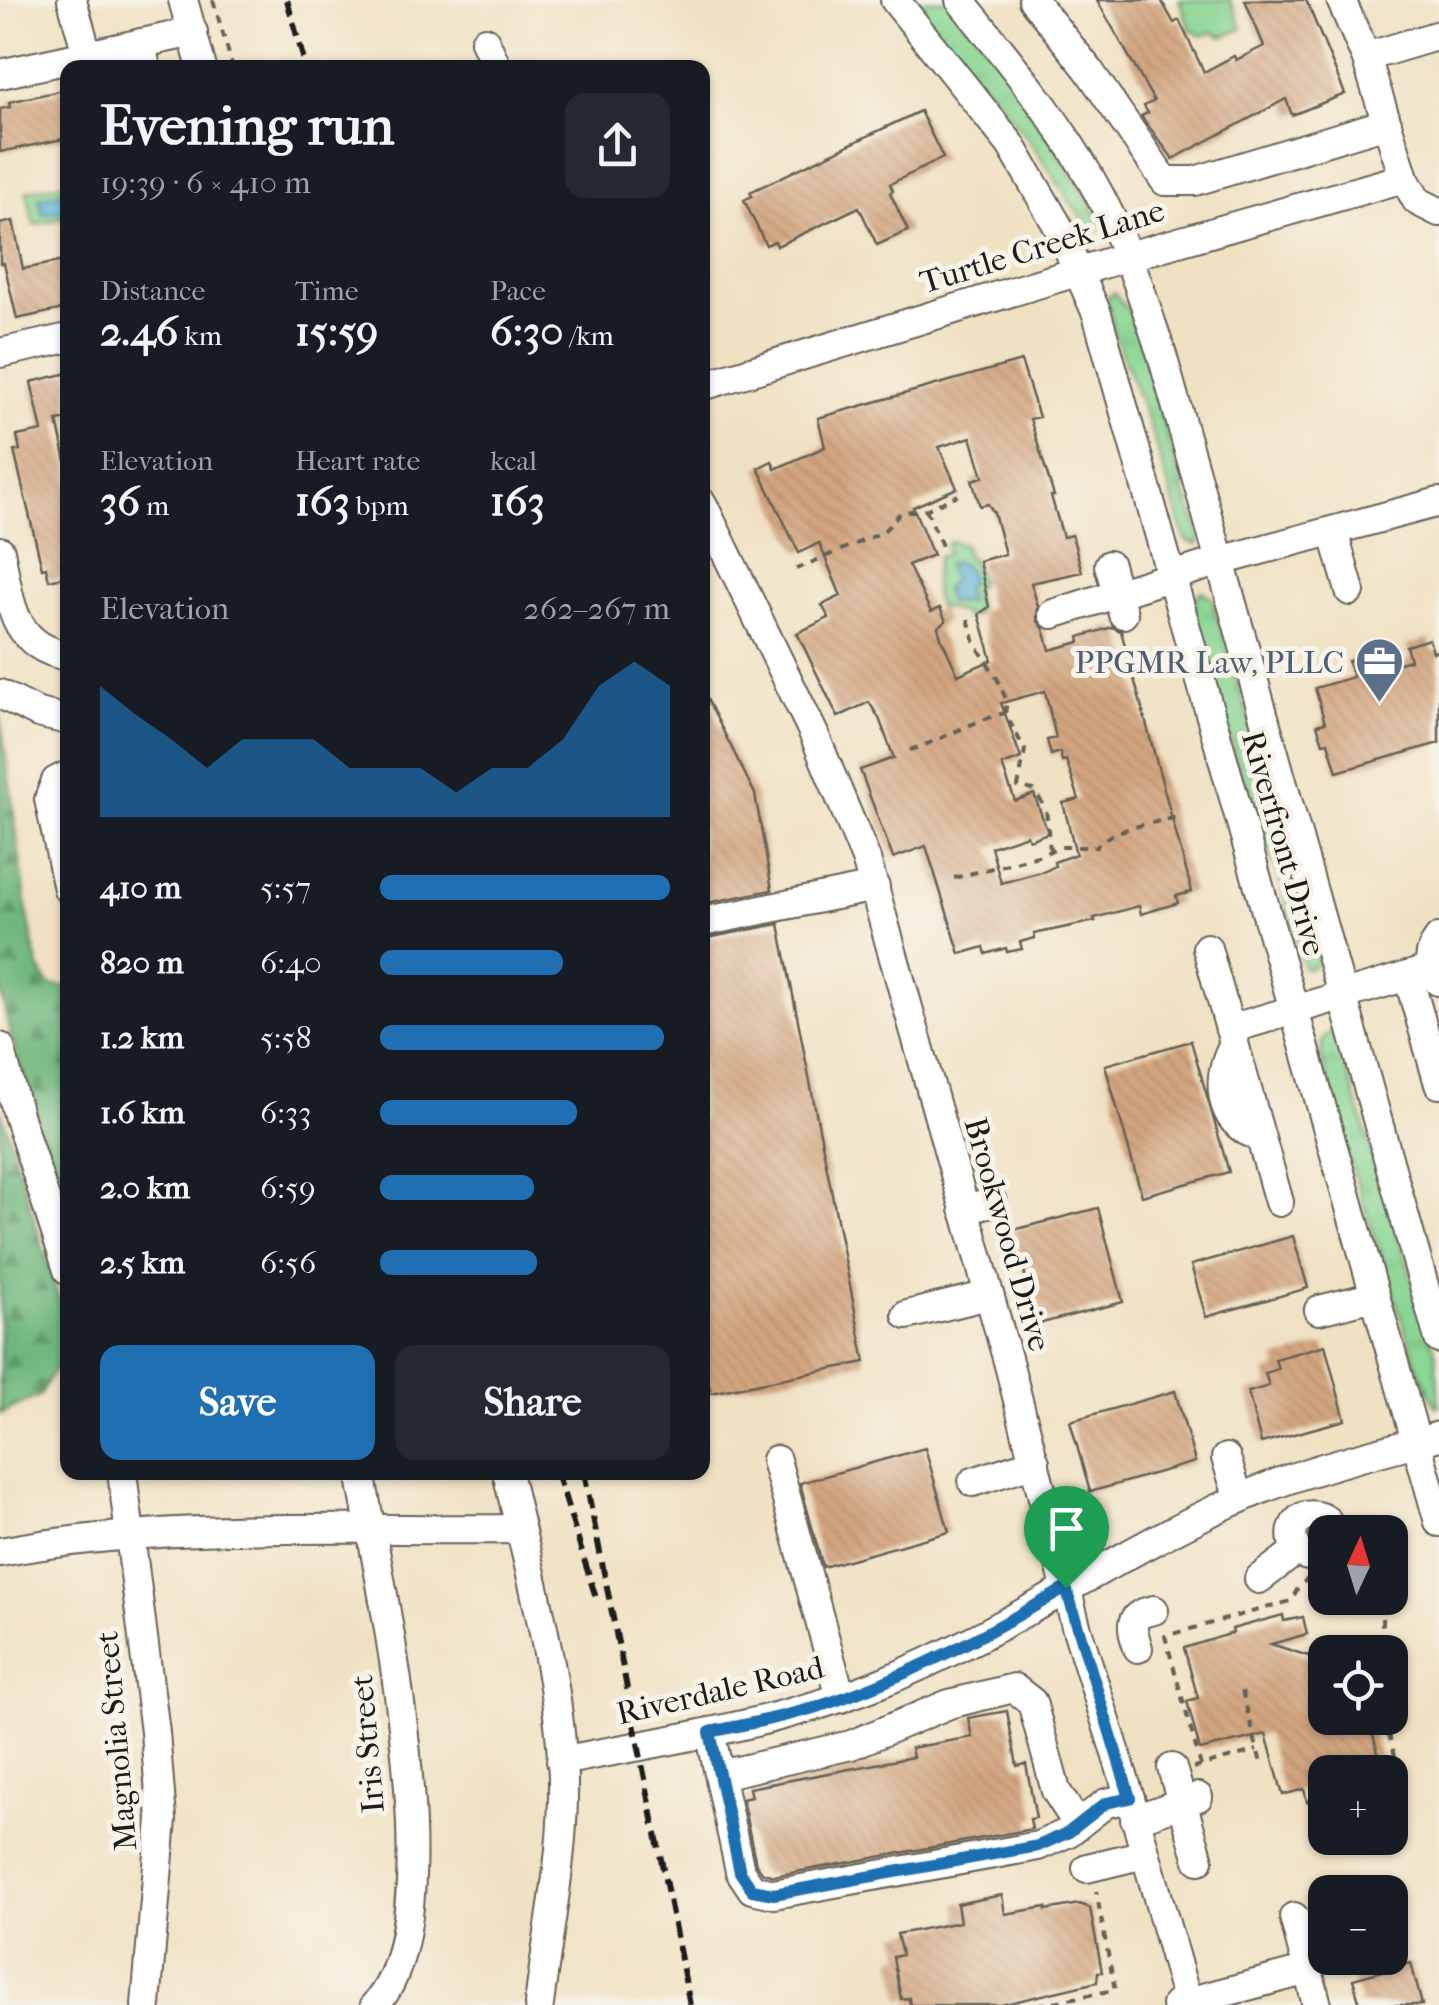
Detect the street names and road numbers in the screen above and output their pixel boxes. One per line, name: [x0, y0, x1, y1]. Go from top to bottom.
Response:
street label: Turtle Creek Lane: [915, 192, 1169, 301]
street label: Riverfront Drive: [1234, 727, 1333, 960]
street label: Brookwood Drive: [957, 1113, 1059, 1355]
street label: Magnolia Street: [88, 1629, 145, 1852]
street label: Riverdale Road: [613, 1649, 828, 1732]
street label: Iris Street: [343, 1673, 392, 1815]

